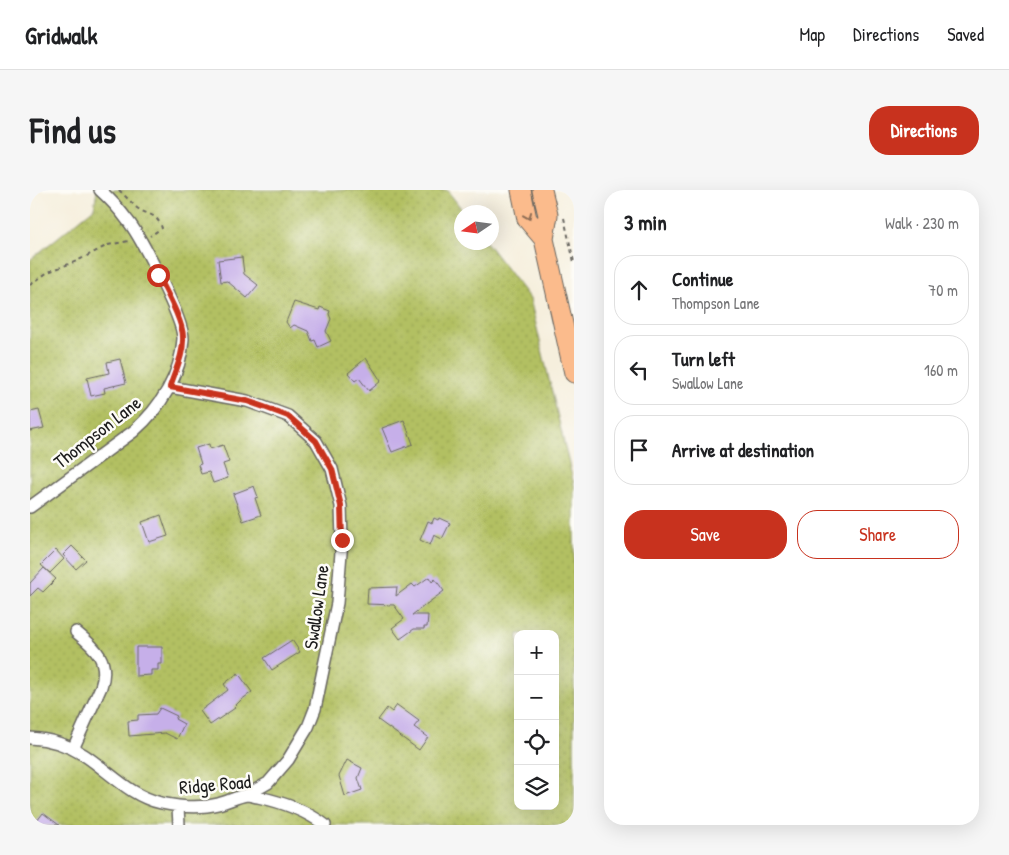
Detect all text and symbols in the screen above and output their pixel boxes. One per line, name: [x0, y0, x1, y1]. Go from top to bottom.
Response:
text: Gridwalk: [25, 19, 97, 51]
text: Map: [800, 22, 825, 47]
text: Directions: [853, 22, 919, 47]
text: Saved: [947, 22, 984, 47]
button: Directions: [869, 106, 979, 155]
text: Find us: [30, 107, 116, 154]
north arrow: [454, 205, 499, 250]
text: 3 min: [624, 208, 667, 237]
one-way arrow: [522, 211, 532, 220]
text: Walk · 230 m: [885, 212, 959, 234]
route start: [147, 264, 170, 287]
text: Continue: [672, 266, 733, 292]
icon: ahead: [625, 276, 653, 304]
text: 70 m: [928, 279, 958, 301]
text: Thompson Lane: [672, 292, 760, 314]
text: Turn left: [672, 346, 735, 372]
icon: left: [625, 356, 653, 384]
text: 160 m: [924, 359, 958, 381]
text: Swallow Lane: [672, 372, 743, 394]
street label: Thompson Lane: [48, 389, 146, 474]
icon: arrive: [625, 436, 653, 464]
text: Arrive at destination: [672, 437, 814, 463]
button: Save: [624, 510, 787, 559]
button: Share: [797, 510, 959, 559]
route end: [331, 529, 354, 552]
street label: Swallow Lane: [297, 563, 335, 651]
map controls: [514, 630, 559, 810]
button: +: [514, 630, 559, 675]
button: −: [514, 675, 559, 720]
button: locate: [514, 720, 559, 765]
button: layers: [514, 765, 559, 810]
street label: Ridge Road: [178, 768, 252, 800]

